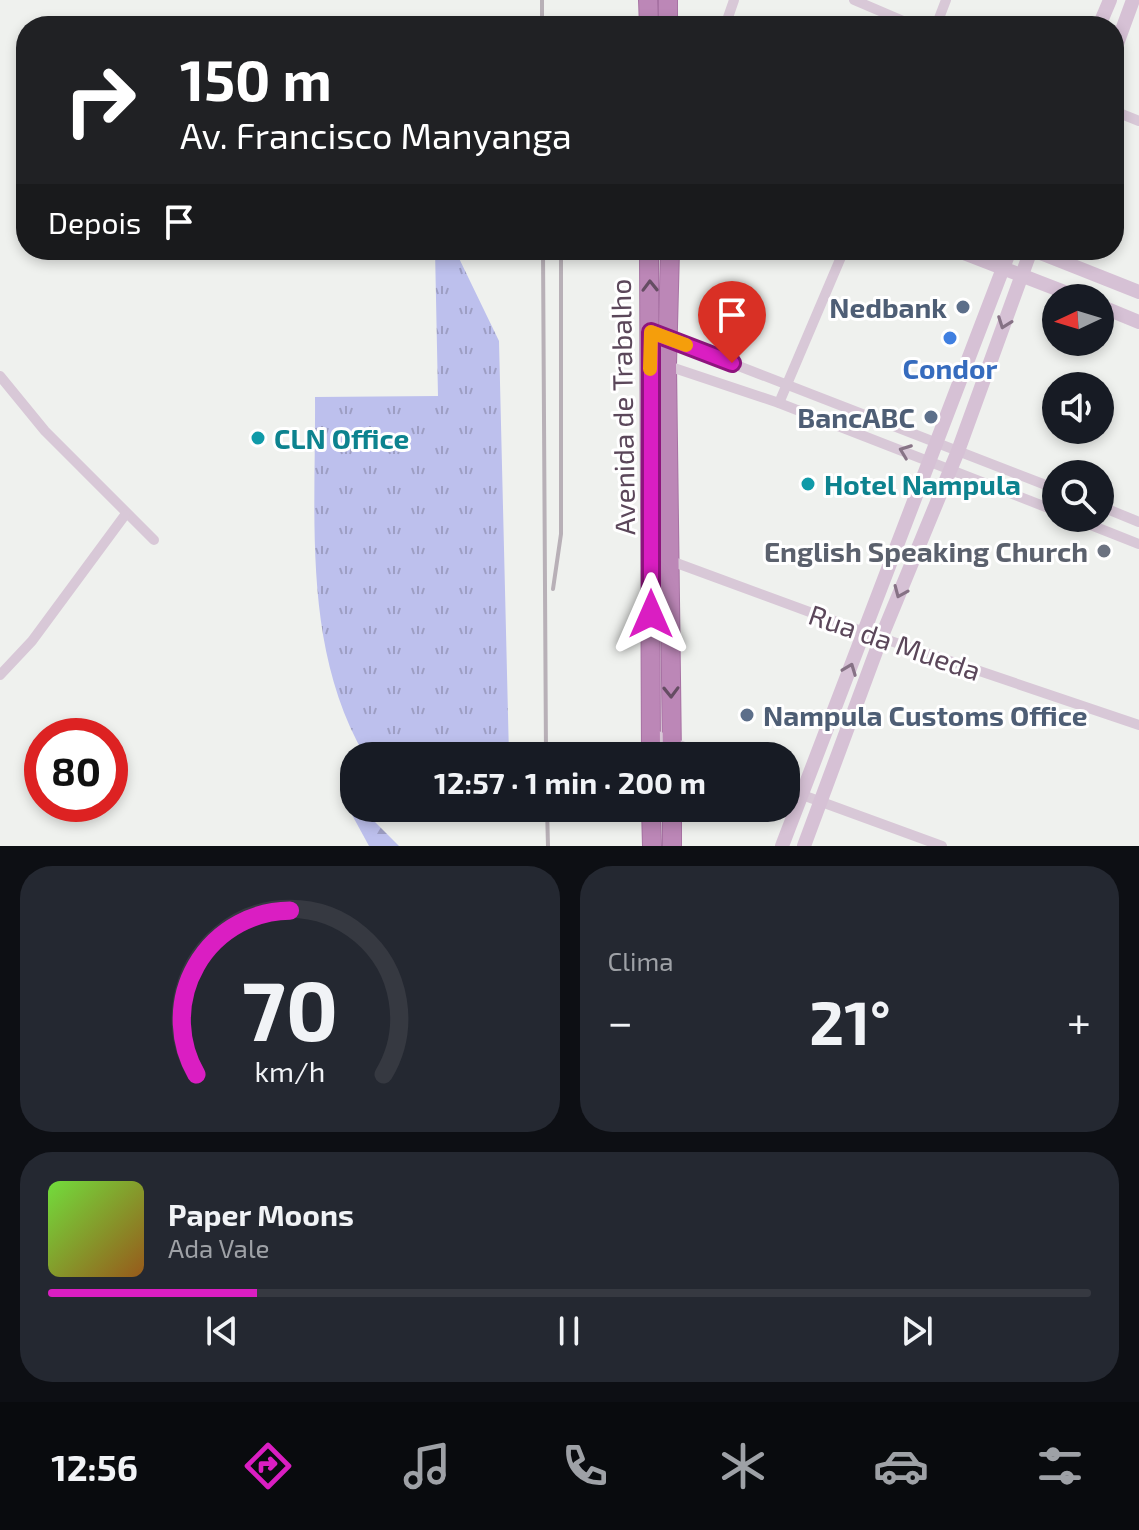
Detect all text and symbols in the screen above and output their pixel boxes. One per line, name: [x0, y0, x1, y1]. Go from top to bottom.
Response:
text: 150 m: [180, 45, 332, 112]
icon: right: [48, 48, 152, 152]
text: Av. Francisco Manyanga: [180, 113, 572, 156]
icon: arrive: [157, 200, 201, 244]
text: Depois: [48, 204, 141, 240]
street label: Avenida de Trabalho: [603, 279, 641, 535]
one-way arrow: [641, 279, 658, 292]
pin: [698, 281, 766, 363]
north arrow: [1042, 284, 1114, 356]
map controls: [1042, 284, 1114, 532]
place label: Nedbank: [829, 290, 947, 324]
icon: arrive: [710, 293, 754, 337]
marker: Nedbank: [954, 298, 972, 316]
one-way arrow: [997, 315, 1014, 329]
marker: Condor: [941, 329, 959, 347]
place label: Condor: [902, 351, 998, 385]
button: sound: [1042, 372, 1114, 444]
place label: BancABC: [797, 400, 915, 434]
marker: BancABC: [922, 408, 940, 426]
place label: CLN Office: [274, 421, 409, 455]
marker: CLN Office: [249, 429, 267, 447]
one-way arrow: [899, 444, 913, 461]
button: search: [1042, 460, 1114, 532]
place label: Hotel Nampula: [824, 467, 1021, 501]
marker: Hotel Nampula: [799, 475, 817, 493]
place label: English Speaking Church: [764, 534, 1088, 568]
marker: English Speaking Church: [1095, 542, 1113, 560]
position arrow: [609, 572, 693, 656]
one-way arrow: [893, 584, 910, 598]
street label: Rua da Mueda: [805, 597, 985, 687]
one-way arrow: [840, 662, 857, 676]
one-way arrow: [662, 686, 680, 699]
place label: Nampula Customs Office: [763, 698, 1088, 732]
marker: Nampula Customs Office: [738, 706, 756, 724]
speed limit sign: 80: [24, 718, 128, 822]
text: 12:57 · 1 min · 200 m: [434, 764, 706, 800]
text: Clima: [608, 945, 674, 976]
text: 70: [242, 958, 338, 1058]
text: 21°: [809, 985, 891, 1057]
text: −: [608, 994, 633, 1047]
text: +: [1067, 994, 1091, 1047]
text: km/h: [254, 1053, 325, 1088]
text: Paper Moons: [168, 1196, 354, 1232]
text: Ada Vale: [168, 1232, 270, 1263]
icon: previous: [200, 1309, 244, 1353]
icon: pause: [547, 1309, 591, 1353]
icon: next: [895, 1309, 939, 1353]
icon: directions: [240, 1438, 296, 1494]
icon: music: [399, 1438, 455, 1494]
icon: phone: [557, 1438, 613, 1494]
icon: climate: [715, 1438, 771, 1494]
icon: car: [873, 1438, 929, 1494]
icon: filters: [1032, 1438, 1088, 1494]
text: 12:56: [51, 1445, 138, 1488]

